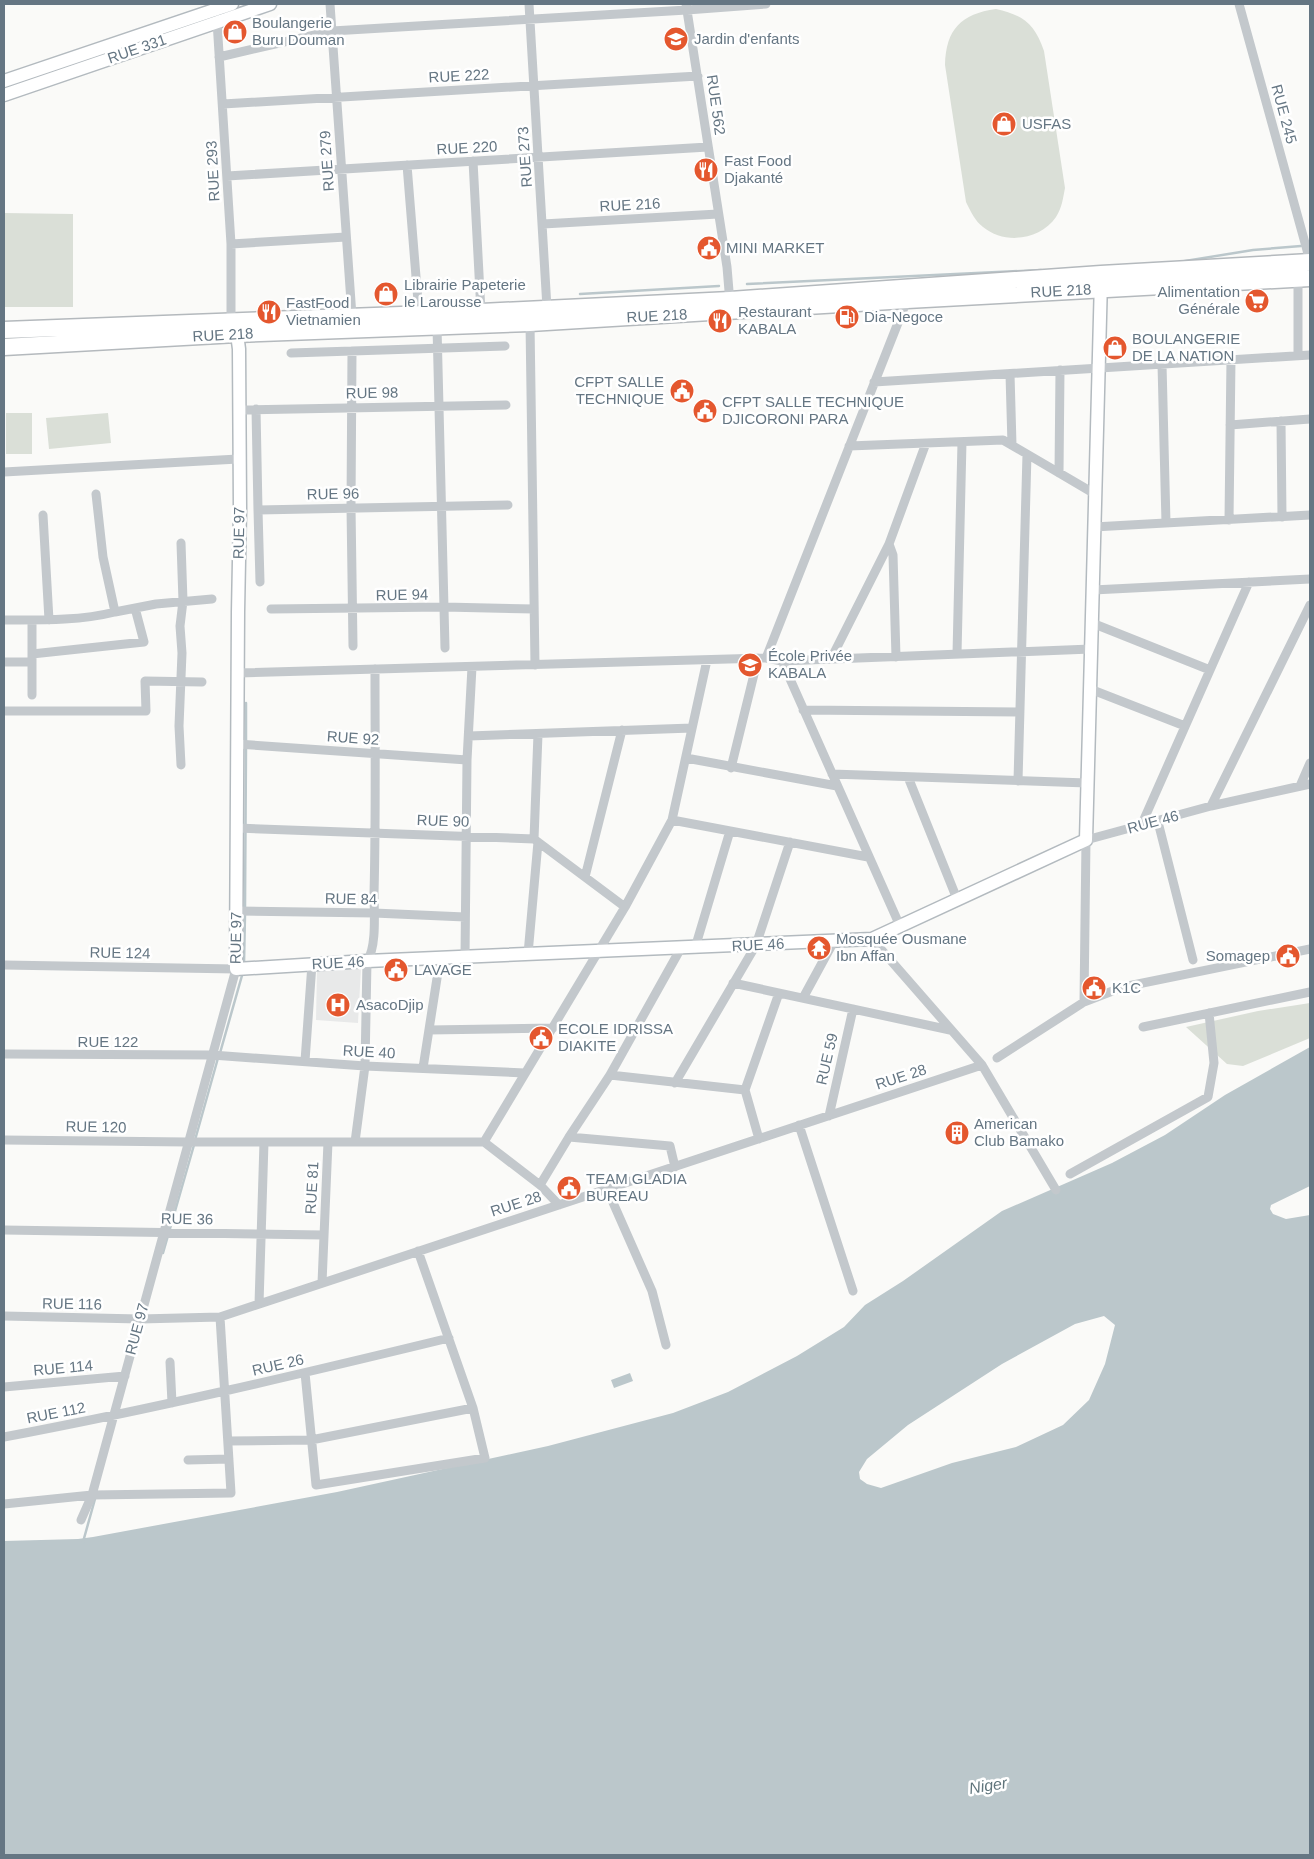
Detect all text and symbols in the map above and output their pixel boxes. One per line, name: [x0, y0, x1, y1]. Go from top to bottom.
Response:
place label: Boulangerie Buru Douman: [252, 14, 345, 48]
shop icon: Boulangerie Buru Douman: [222, 19, 248, 45]
school or university icon: Jardin d'enfants: [663, 26, 689, 52]
place label: Jardin d'enfants: [694, 30, 799, 47]
street label: RUE 331: [105, 31, 168, 66]
street label: RUE 222: [428, 65, 490, 86]
street label: RUE 562: [704, 74, 729, 136]
street label: RUE 245: [1268, 82, 1301, 145]
shop icon: USFAS: [991, 111, 1017, 137]
place label: USFAS: [1022, 115, 1071, 132]
street label: RUE 273: [514, 126, 535, 188]
street label: RUE 279: [316, 130, 337, 192]
street label: RUE 220: [436, 137, 498, 158]
street label: RUE 293: [202, 140, 223, 202]
place label: Fast Food Djakanté: [724, 152, 792, 186]
restaurant icon: Fast Food Djakanté: [693, 157, 719, 183]
street label: RUE 216: [599, 194, 661, 215]
public building icon: MINI MARKET: [696, 235, 722, 261]
place label: MINI MARKET: [726, 239, 824, 256]
place label: Librairie Papeterie le Larousse: [404, 276, 526, 310]
street label: RUE 218: [1030, 280, 1092, 301]
shop icon: Librairie Papeterie le Larousse: [373, 281, 399, 307]
place label: Alimentation Générale: [1157, 283, 1240, 317]
supermarket icon: Alimentation Générale: [1244, 288, 1270, 314]
place label: FastFood Vietnamien: [286, 294, 361, 328]
restaurant icon: FastFood Vietnamien: [256, 299, 282, 325]
place label: Restaurant KABALA: [738, 303, 812, 337]
fuel station icon: Dia-Negoce: [834, 304, 860, 330]
street label: RUE 218: [626, 305, 688, 326]
restaurant icon: Restaurant KABALA: [707, 308, 733, 334]
place label: Dia-Negoce: [864, 308, 943, 325]
street label: RUE 218: [192, 324, 254, 345]
place label: BOULANGERIE DE LA NATION: [1132, 330, 1240, 364]
shop icon: BOULANGERIE DE LA NATION: [1102, 335, 1128, 361]
place label: CFPT SALLE TECHNIQUE: [574, 373, 664, 407]
public building icon: CFPT SALLE TECHNIQUE: [669, 378, 695, 404]
street label: RUE 98: [346, 384, 398, 401]
place label: CFPT SALLE TECHNIQUE DJICORONI PARA: [722, 393, 904, 427]
public building icon: CFPT SALLE TECHNIQUE DJICORONI PARA: [692, 398, 718, 424]
street label: RUE 96: [307, 485, 359, 502]
street label: RUE 97: [230, 507, 247, 559]
street label: RUE 94: [376, 586, 428, 603]
place label: École Privée KABALA: [768, 647, 852, 681]
school or university icon: École Privée KABALA: [737, 652, 763, 678]
street label: RUE 92: [326, 727, 380, 748]
street label: RUE 46: [1125, 807, 1180, 837]
street label: RUE 90: [416, 811, 470, 830]
street label: RUE 84: [325, 890, 377, 907]
street label: RUE 97: [227, 912, 244, 964]
place label: Mosquée Ousmane Ibn Affan: [836, 930, 967, 964]
street label: RUE 46: [731, 935, 785, 954]
temple icon: Mosquée Ousmane Ibn Affan: [806, 935, 832, 961]
street label: RUE 124: [89, 943, 151, 962]
public building icon: Somagep: [1275, 943, 1301, 969]
place label: Somagep: [1206, 947, 1270, 964]
street label: RUE 46: [311, 953, 365, 972]
public building icon: LAVAGE: [383, 957, 409, 983]
place label: LAVAGE: [414, 961, 472, 978]
public building icon: K1C: [1081, 975, 1107, 1001]
place label: K1C: [1112, 979, 1141, 996]
hospital icon: AsacoDjip: [325, 992, 351, 1018]
place label: AsacoDjip: [356, 996, 424, 1013]
place label: ECOLE IDRISSA DIAKITE: [558, 1020, 673, 1054]
public building icon: ECOLE IDRISSA DIAKITE: [528, 1025, 554, 1051]
street label: RUE 59: [812, 1031, 841, 1086]
street label: RUE 122: [78, 1033, 138, 1050]
street label: RUE 40: [342, 1042, 396, 1061]
street label: RUE 28: [873, 1060, 928, 1093]
place label: American Club Bamako: [974, 1115, 1064, 1149]
street label: RUE 120: [65, 1117, 127, 1136]
building icon: American Club Bamako: [944, 1120, 970, 1146]
street label: RUE 81: [302, 1161, 321, 1215]
place label: TEAM GLADIA BUREAU: [586, 1170, 687, 1204]
public building icon: TEAM GLADIA BUREAU: [556, 1175, 582, 1201]
street label: RUE 28: [488, 1187, 543, 1220]
street label: RUE 36: [161, 1210, 213, 1227]
street label: RUE 116: [42, 1294, 102, 1313]
street label: RUE 97: [122, 1301, 152, 1356]
street label: RUE 26: [250, 1350, 305, 1379]
street label: RUE 114: [32, 1356, 93, 1379]
street label: RUE 112: [25, 1398, 87, 1427]
water label: Niger: [968, 1774, 1009, 1797]

